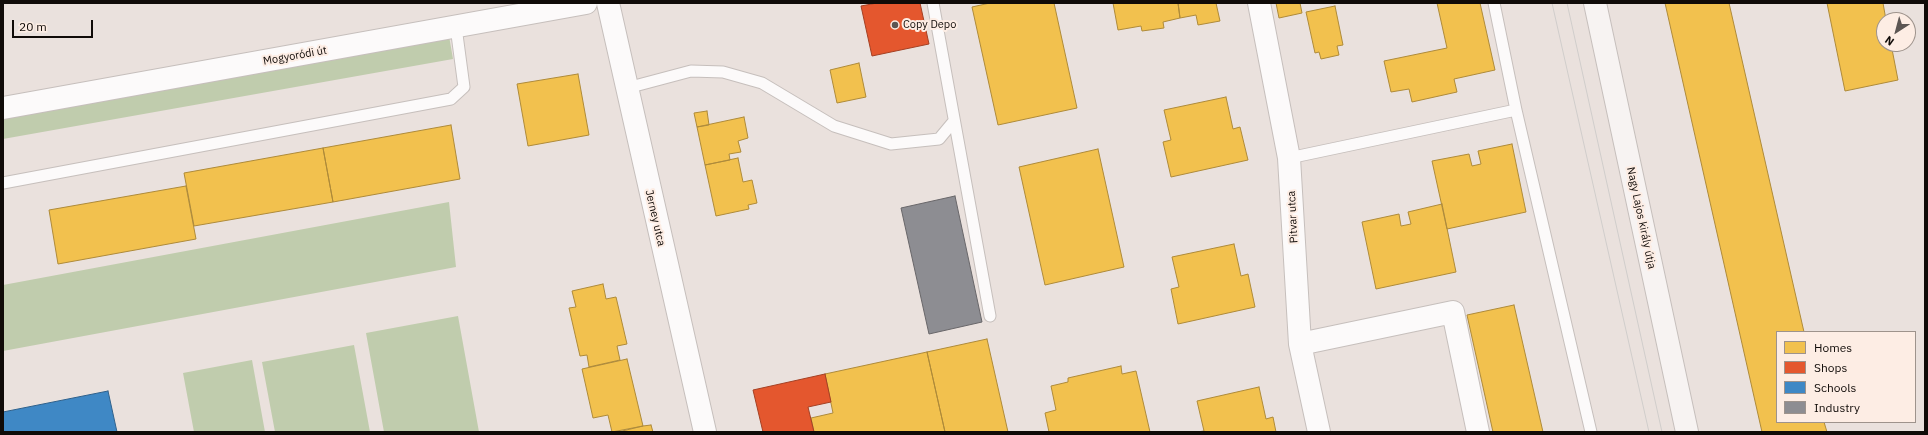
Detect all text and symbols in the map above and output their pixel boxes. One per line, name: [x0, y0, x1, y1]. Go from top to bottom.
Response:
scale bar: [14, 12, 95, 38]
north arrow: [1876, 12, 1916, 52]
place label: Copy Depo: [903, 18, 956, 32]
text: 20 m: [19, 19, 47, 34]
marker: Copy Depo: [890, 20, 900, 30]
text: N: [1882, 33, 1897, 49]
street label: Mogyoródi út: [262, 44, 328, 68]
street label: Nagy Lajos király útja: [1624, 166, 1658, 270]
street label: Jerney utca: [642, 189, 668, 247]
street label: Pitvar utca: [1285, 190, 1301, 244]
legend: [1776, 331, 1916, 423]
text: Homes: [1814, 340, 1852, 355]
text: Shops: [1814, 360, 1847, 375]
text: Schools: [1814, 380, 1856, 395]
text: Industry: [1814, 400, 1860, 415]

